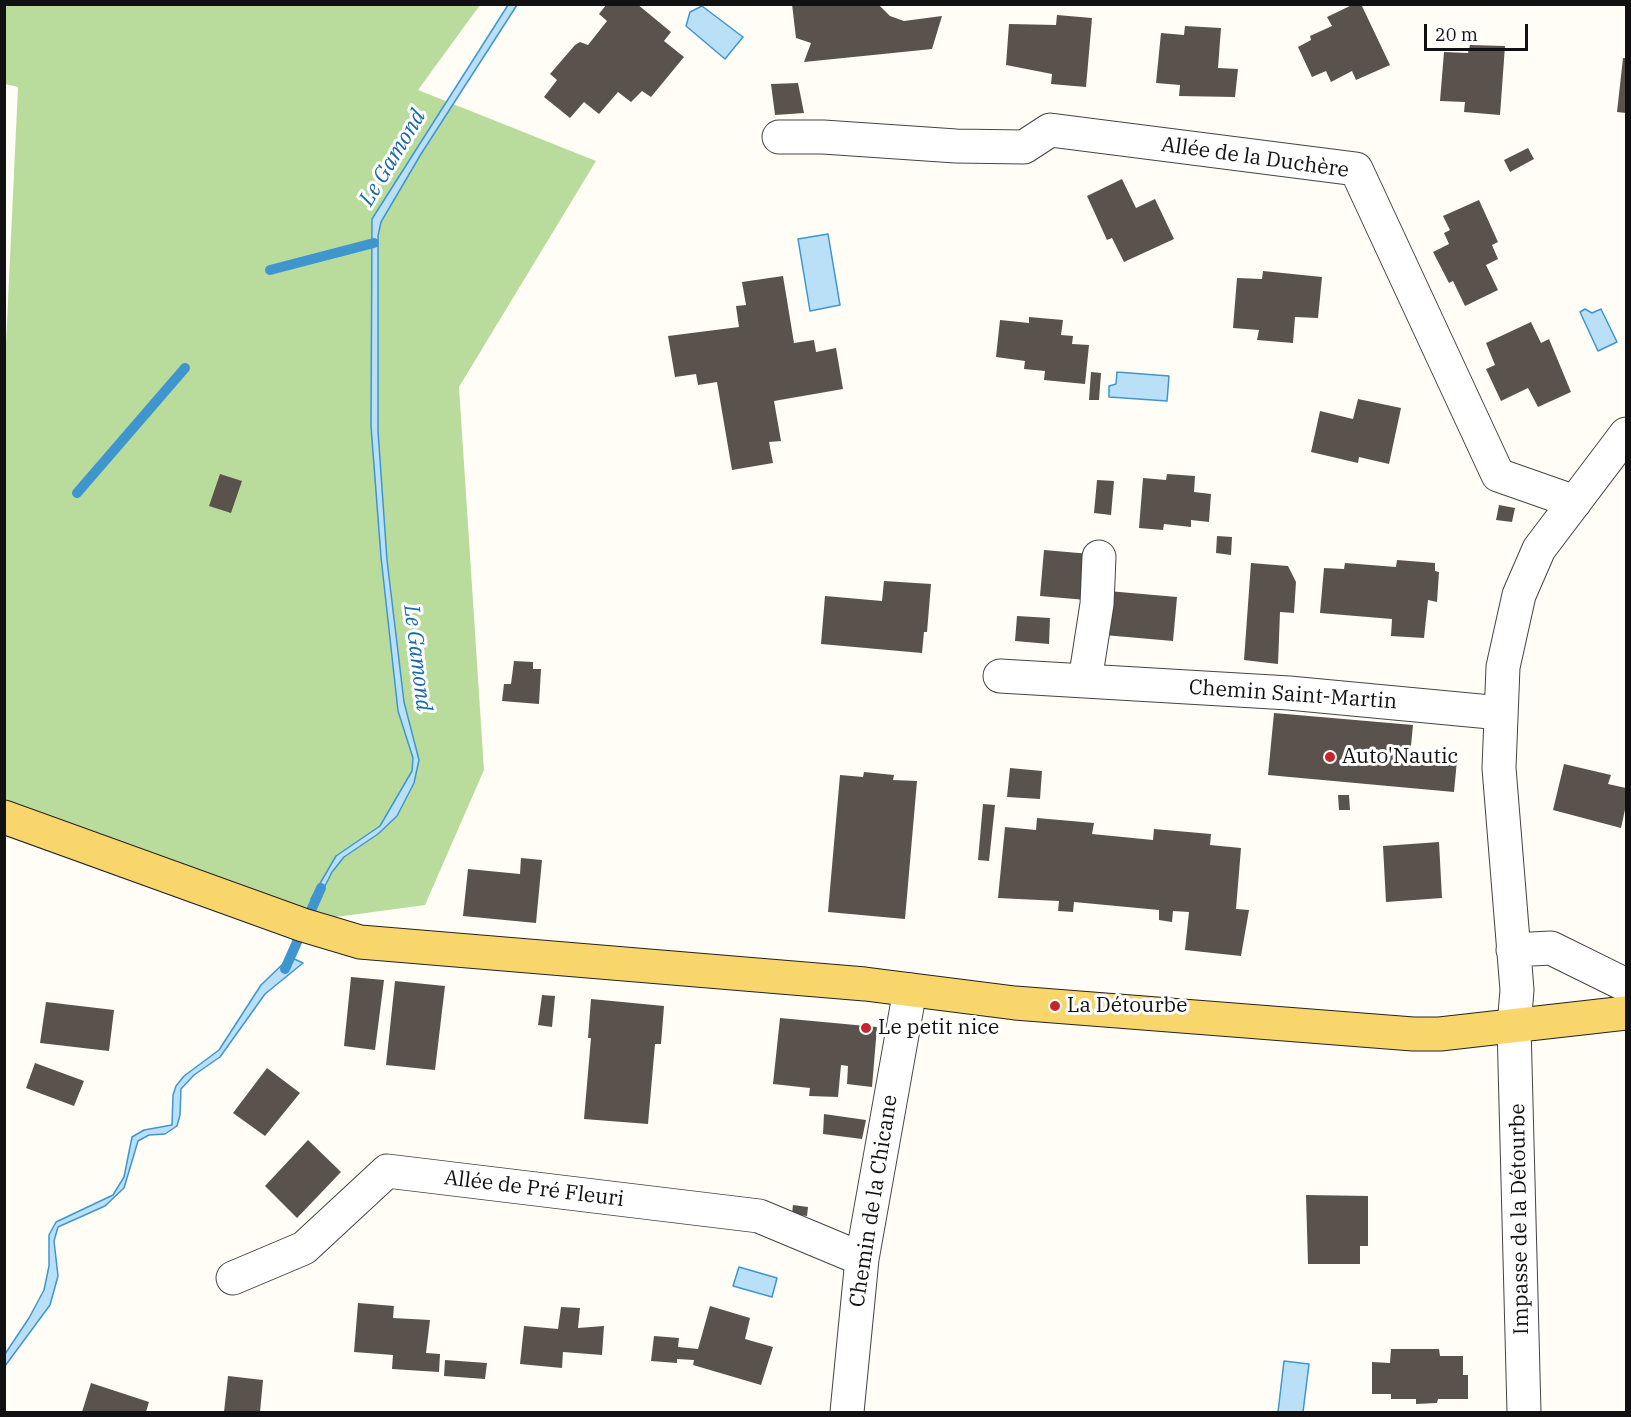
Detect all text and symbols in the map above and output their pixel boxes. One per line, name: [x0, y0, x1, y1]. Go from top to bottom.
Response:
scale bar: [1427, 12, 1530, 50]
text: 20 m: [1435, 23, 1478, 46]
water label: Le Gamond: [354, 105, 432, 211]
street label: Allée de la Duchère: [1160, 132, 1350, 184]
water label: Le Gamond: [397, 603, 437, 713]
street label: Chemin Saint-Martin: [1188, 675, 1398, 715]
place label: Auto'Nautic: [1342, 744, 1458, 770]
marker: Auto'Nautic: [1323, 750, 1337, 764]
place label: La Détourbe: [1067, 993, 1187, 1019]
marker: La Détourbe: [1048, 999, 1062, 1013]
place label: Le petit nice: [878, 1015, 999, 1041]
marker: Le petit nice: [859, 1021, 873, 1035]
street label: Chemin de la Chicane: [845, 1093, 903, 1309]
street label: Impasse de la Détourbe: [1505, 1103, 1535, 1335]
street label: Allée de Pré Fleuri: [443, 1165, 625, 1213]

